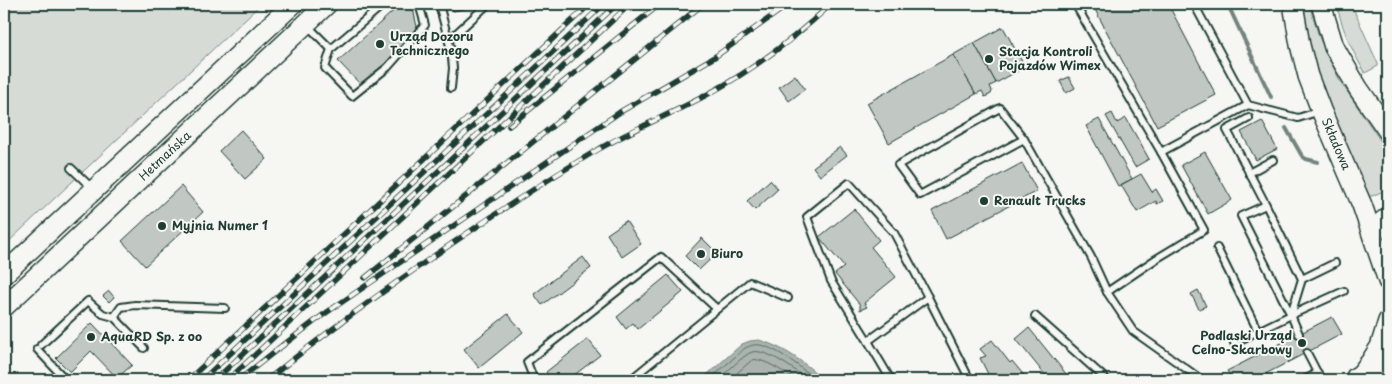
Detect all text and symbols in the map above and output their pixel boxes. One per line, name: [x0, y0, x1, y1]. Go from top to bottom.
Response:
place label: Urząd Dozoru Technicznego: [390, 27, 473, 59]
marker: Urząd Dozoru Technicznego: [374, 38, 386, 50]
place label: Stacja Kontroli Pojazdów Wimex: [999, 42, 1101, 74]
marker: Stacja Kontroli Pojazdów Wimex: [983, 53, 995, 65]
street label: Składowa: [1318, 115, 1356, 173]
street label: Hetmańska: [134, 126, 195, 184]
place label: Renault Trucks: [994, 191, 1086, 209]
marker: Renault Trucks: [978, 195, 990, 207]
place label: Myjnia Numer 1: [172, 216, 268, 234]
marker: Myjnia Numer 1: [156, 220, 168, 232]
place label: Biuro: [711, 244, 743, 262]
marker: Biuro: [695, 248, 707, 260]
place label: Podlaski Urząd Celno-Skarbowy: [1192, 326, 1293, 358]
place label: AquaRD Sp. z oo: [100, 327, 202, 345]
marker: AquaRD Sp. z oo: [85, 331, 97, 343]
marker: Podlaski Urząd Celno-Skarbowy: [1296, 337, 1308, 349]

